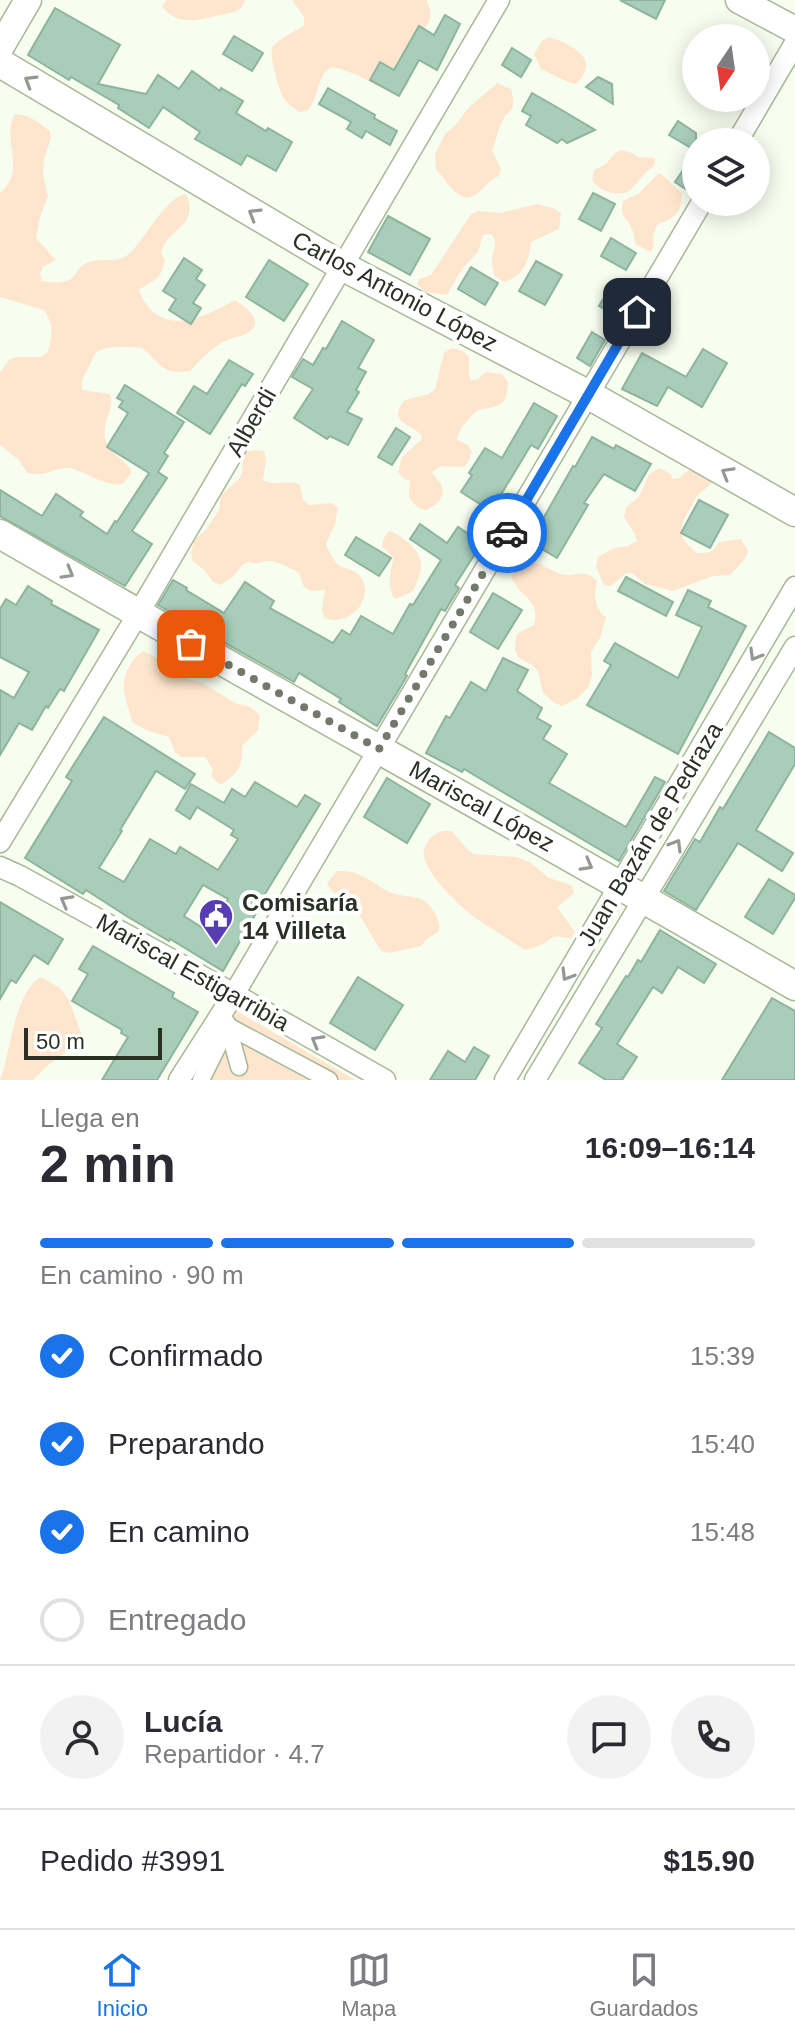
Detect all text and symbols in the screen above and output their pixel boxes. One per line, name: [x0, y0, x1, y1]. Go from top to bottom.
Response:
north arrow: [682, 24, 770, 112]
map controls: [682, 24, 770, 216]
one-way arrow: [24, 75, 39, 91]
button: layers: [682, 128, 770, 216]
one-way arrow: [248, 208, 263, 223]
street label: Carlos Antonio López: [288, 226, 502, 356]
pin: [603, 278, 671, 346]
icon: home: [615, 290, 659, 334]
street label: Alberdi: [221, 383, 281, 461]
one-way arrow: [721, 467, 736, 483]
courier: [467, 493, 547, 573]
icon: car: [485, 511, 529, 555]
one-way arrow: [59, 563, 73, 579]
pin: [157, 610, 225, 678]
icon: bag: [169, 622, 213, 666]
one-way arrow: [750, 646, 765, 661]
street label: Juan Bazán de Pedraza: [572, 717, 728, 951]
street label: Mariscal López: [405, 755, 559, 857]
one-way arrow: [666, 839, 682, 854]
one-way arrow: [578, 855, 593, 871]
place label: Comisaría 14 Villeta: [242, 889, 359, 944]
one-way arrow: [60, 895, 74, 910]
public building icon: Comisaría 14 Villeta: [197, 897, 235, 947]
street label: Mariscal Estigarribia: [92, 908, 295, 1036]
one-way arrow: [561, 966, 576, 981]
scale bar: [24, 1024, 162, 1060]
text: 50 m: [36, 1029, 85, 1054]
one-way arrow: [311, 1035, 326, 1051]
text: Llega en: [40, 1103, 140, 1133]
text: 16:09–16:14: [585, 1131, 755, 1164]
text: 2 min: [40, 1135, 176, 1193]
text: En camino · 90 m: [40, 1260, 244, 1290]
icon: check: [40, 1334, 84, 1378]
text: Confirmado: [108, 1339, 263, 1372]
text: 15:39: [690, 1341, 755, 1371]
icon: check: [40, 1422, 84, 1466]
text: Preparando: [108, 1427, 265, 1460]
text: 15:40: [690, 1429, 755, 1459]
icon: check: [40, 1510, 84, 1554]
text: En camino: [108, 1515, 250, 1548]
text: 15:48: [690, 1517, 755, 1547]
text: Entregado: [108, 1603, 246, 1636]
button: person: [40, 1695, 124, 1779]
button: chat: [567, 1695, 651, 1779]
button: phone: [671, 1695, 755, 1779]
text: Lucía: [144, 1705, 222, 1738]
text: Repartidor · 4.7: [144, 1739, 325, 1769]
text: Pedido #3991: [40, 1844, 225, 1877]
text: $15.90: [663, 1844, 755, 1877]
tab: Inicio: [97, 1948, 148, 2022]
tab: Mapa: [341, 1948, 396, 2022]
tab: Guardados: [589, 1948, 698, 2022]

